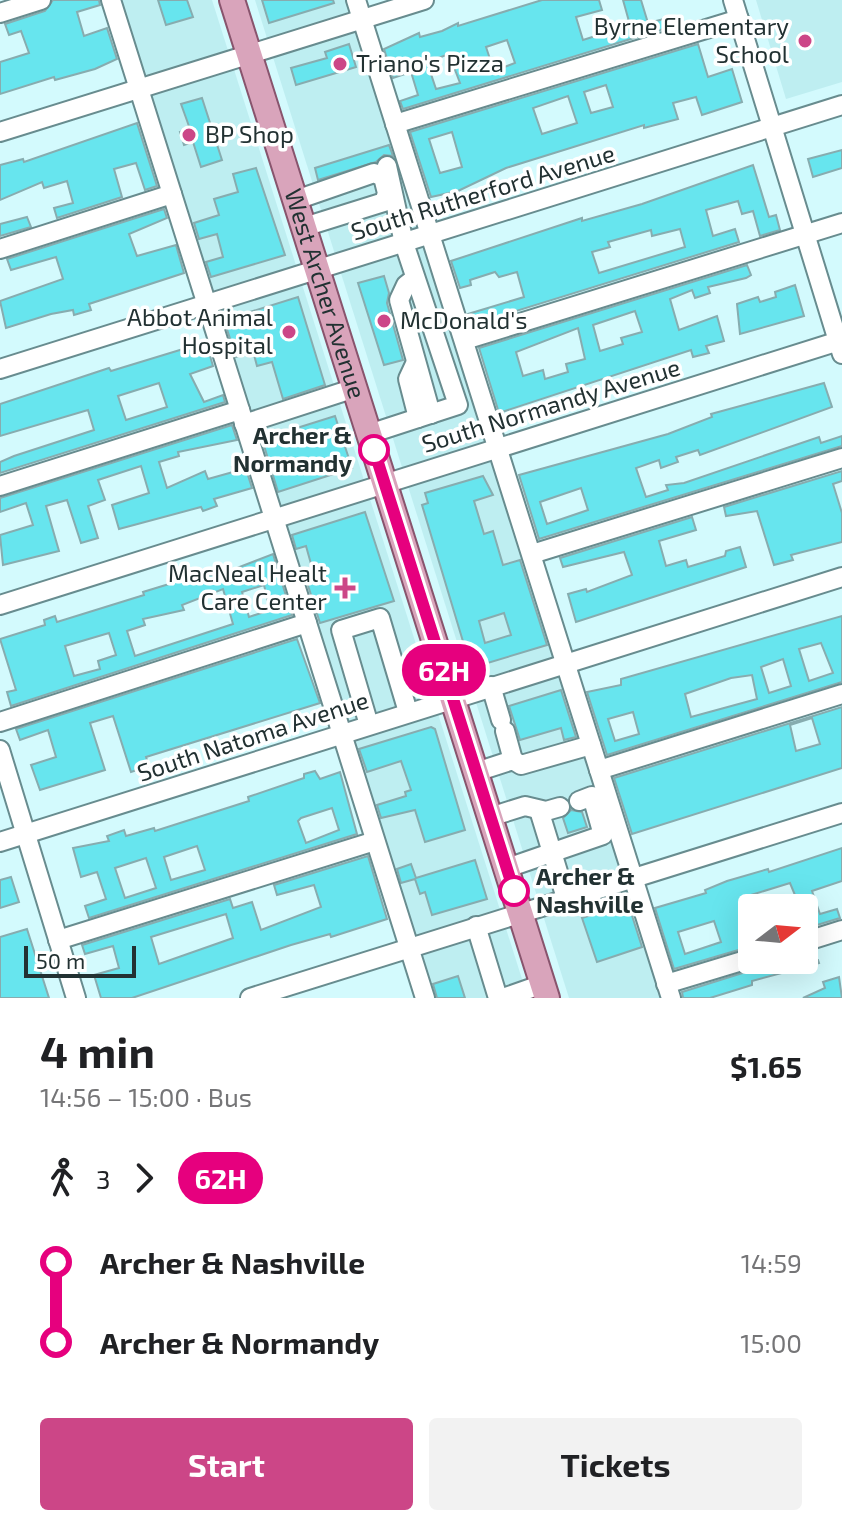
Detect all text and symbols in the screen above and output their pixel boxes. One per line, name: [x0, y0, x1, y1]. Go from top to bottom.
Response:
place label: Byrne Elementary School: [594, 11, 789, 68]
marker: Byrne Elementary School: [796, 32, 814, 50]
place label: Triano's Pizza: [356, 48, 504, 77]
marker: Triano's Pizza: [331, 55, 349, 73]
place label: BP Shop: [205, 119, 294, 148]
marker: BP Shop: [180, 126, 198, 144]
street label: South Rutherford Avenue: [347, 138, 618, 246]
street label: West Archer Avenue: [279, 185, 373, 402]
place label: Abbot Animal Hospital: [127, 302, 273, 359]
place label: McDonald's: [400, 305, 528, 334]
marker: McDonald's: [375, 312, 393, 330]
marker: Abbot Animal Hospital: [280, 323, 298, 341]
street label: South Normandy Avenue: [418, 351, 683, 458]
place label: Archer & Normandy: [233, 420, 352, 477]
marker: Archer & Normandy: [359, 435, 389, 465]
place label: MacNeal Healt Care Center: [168, 558, 327, 615]
marker: MacNeal Healt Care Center: [334, 577, 356, 599]
line badge: 62H: [398, 644, 490, 696]
text: 62H: [418, 653, 470, 687]
street label: South Natoma Avenue: [133, 684, 372, 787]
place label: Archer & Nashville: [536, 861, 644, 918]
marker: Archer & Nashville: [499, 876, 529, 906]
north arrow: [738, 894, 818, 974]
map controls: [738, 894, 818, 974]
scale bar: [24, 942, 136, 978]
text: 50 m: [36, 947, 85, 973]
text: 4 min: [40, 1024, 155, 1077]
text: $1.65: [730, 1048, 802, 1084]
text: 14:56 – 15:00 · Bus: [40, 1081, 252, 1112]
icon: walk: [40, 1156, 84, 1200]
icon: forward: [122, 1156, 166, 1200]
text: 62H: [194, 1161, 247, 1195]
text: 3: [96, 1163, 110, 1194]
text: Archer & Nashville: [100, 1244, 365, 1280]
text: 14:59: [741, 1247, 802, 1278]
text: Archer & Normandy: [100, 1324, 379, 1360]
text: 15:00: [740, 1327, 802, 1358]
button: Start: [40, 1418, 413, 1510]
button: Tickets: [429, 1418, 802, 1510]

